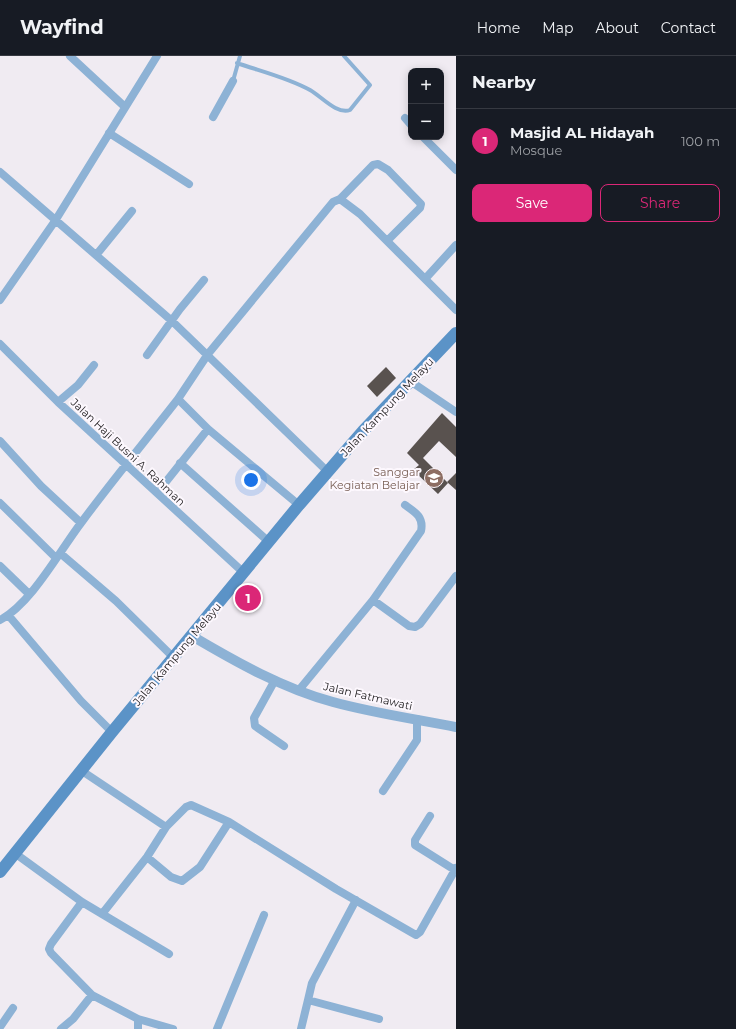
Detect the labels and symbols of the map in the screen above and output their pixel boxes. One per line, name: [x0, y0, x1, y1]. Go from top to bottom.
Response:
street label: Jalan Kampung Melayu: [337, 355, 436, 460]
street label: Jalan Haji Busni A. Rahman: [67, 395, 188, 509]
place label: Sanggar Kegiatan Belajar: [329, 465, 420, 492]
school or university icon: Sanggar Kegiatan Belajar: [423, 467, 445, 489]
your location: [241, 470, 261, 490]
pin: 1: [235, 583, 261, 613]
street label: Jalan Kampung Melayu: [129, 600, 224, 709]
street label: Jalan Fatmawati: [321, 679, 414, 713]

